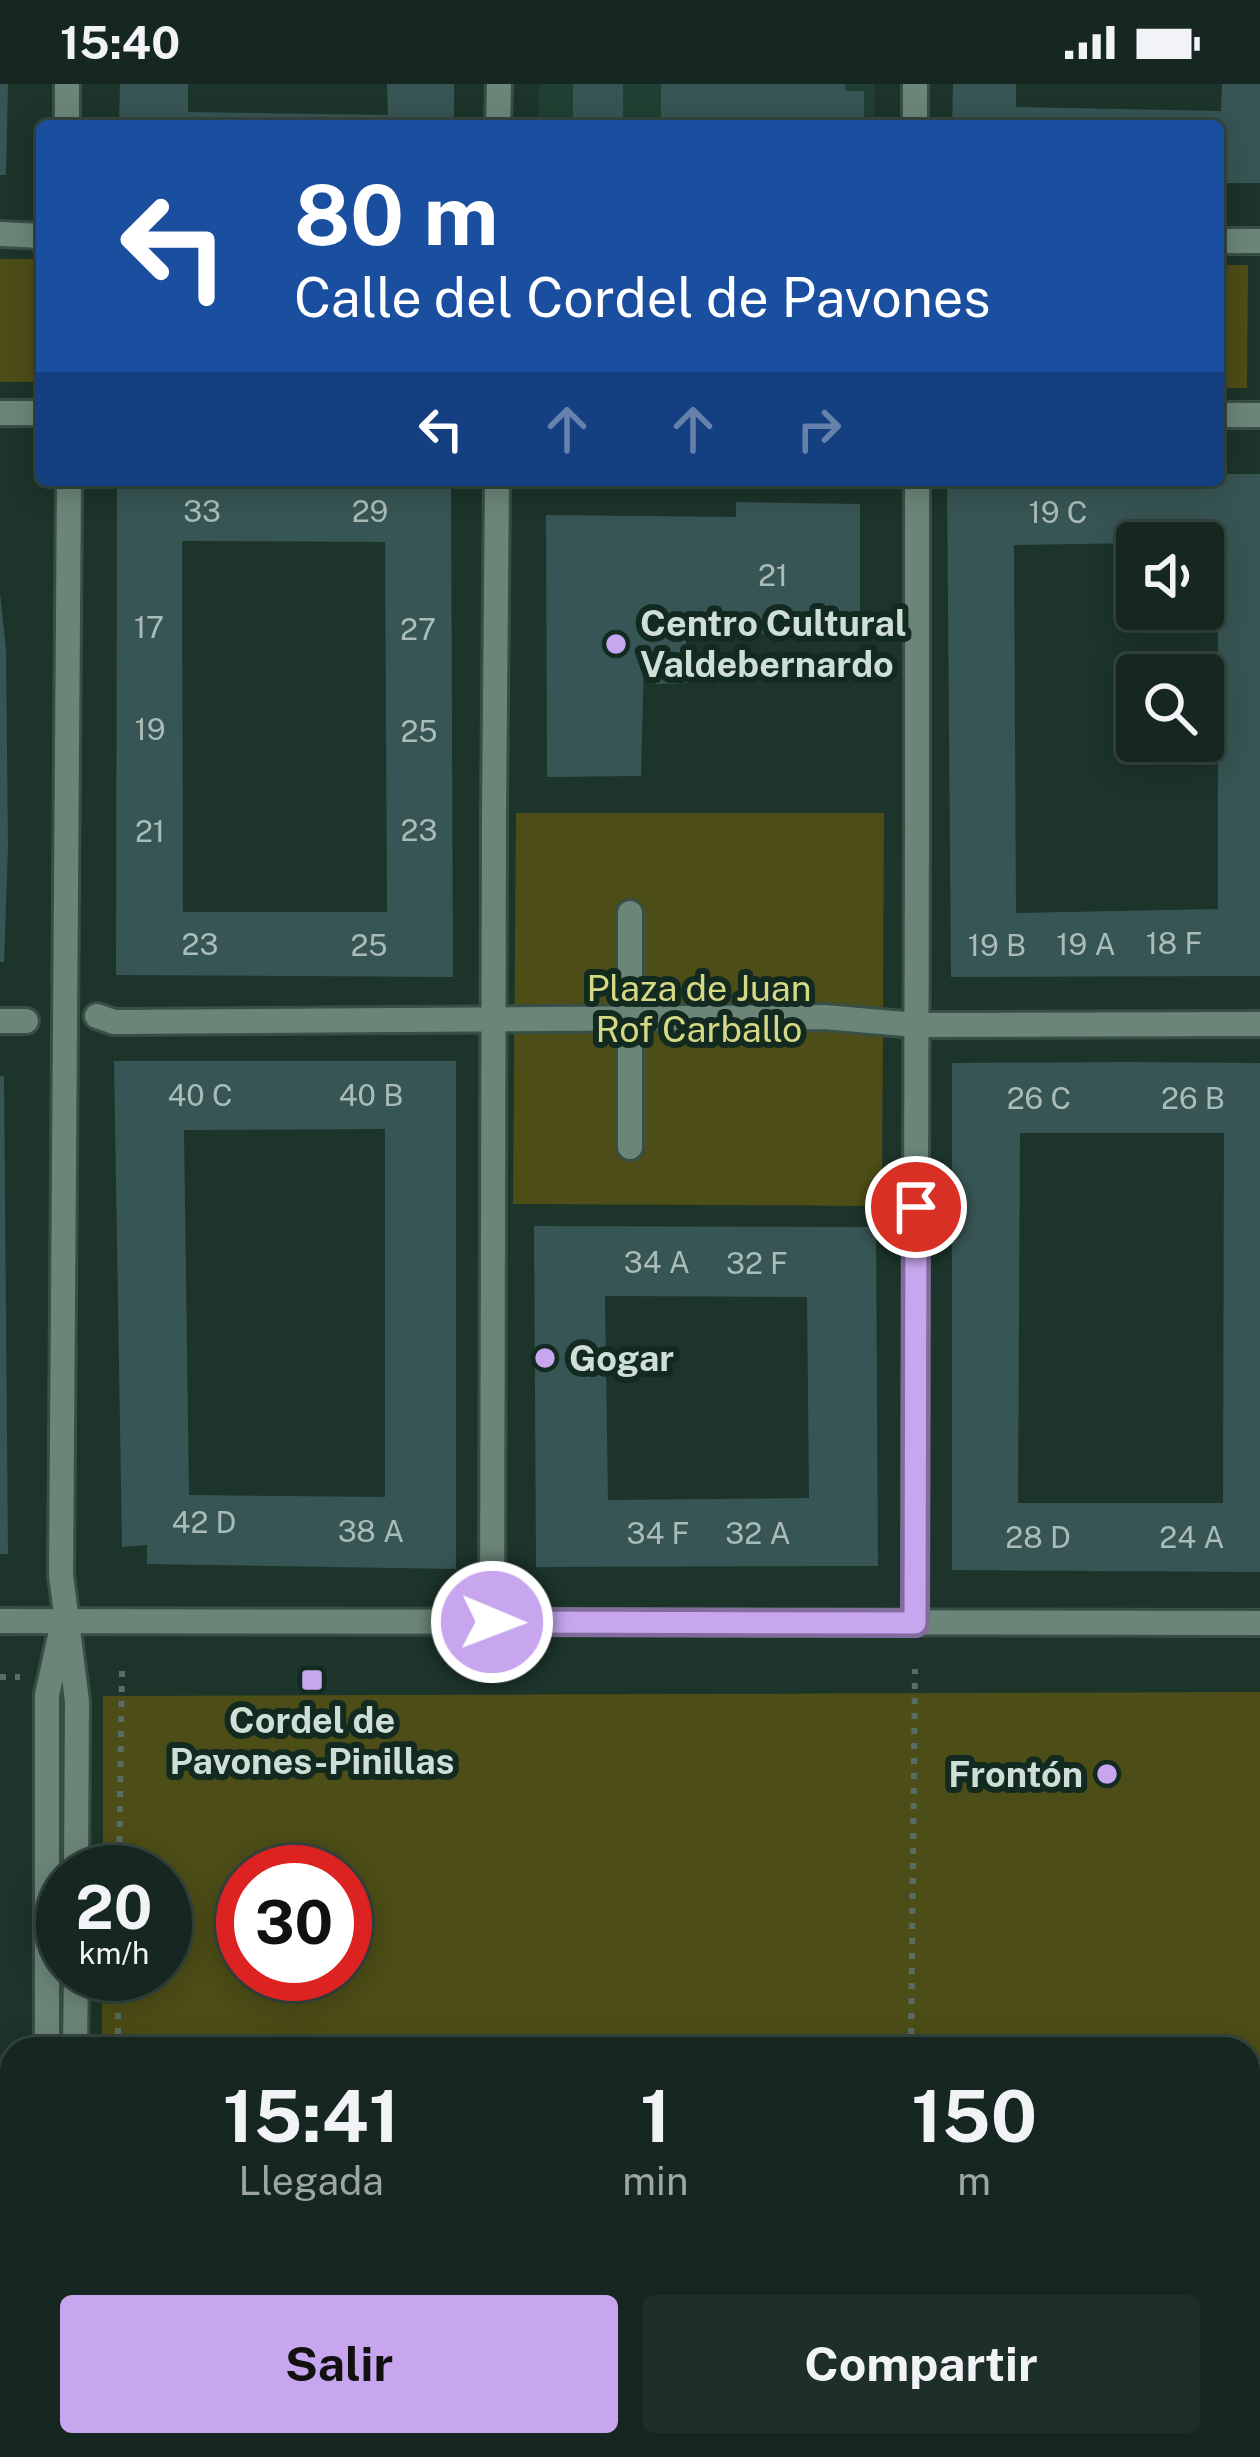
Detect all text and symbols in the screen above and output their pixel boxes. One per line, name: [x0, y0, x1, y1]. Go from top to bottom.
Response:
text: 15:40: [60, 16, 180, 69]
text: 80 m: [294, 165, 498, 264]
icon: left: [96, 168, 252, 324]
text: Calle del Cordel de Pavones: [294, 266, 991, 329]
icon: left: [408, 396, 474, 462]
icon: ahead: [534, 396, 600, 462]
icon: ahead: [660, 396, 726, 462]
icon: right: [786, 396, 852, 462]
house number: 33: [183, 493, 221, 529]
house number: 29: [352, 493, 388, 529]
house number: 19 C: [1029, 494, 1087, 530]
map controls: [1116, 522, 1224, 762]
button: sound: [1116, 522, 1224, 630]
house number: 21: [758, 557, 788, 593]
place label: Centro Cultural Valdebernardo: [640, 602, 907, 685]
house number: 17: [134, 609, 164, 645]
house number: 27: [400, 611, 436, 647]
marker: Centro Cultural Valdebernardo: [603, 631, 629, 657]
button: search: [1116, 654, 1224, 762]
house number: 19: [135, 711, 165, 747]
house number: 25: [400, 713, 438, 749]
house number: 23: [401, 812, 437, 848]
house number: 21: [135, 813, 165, 849]
house number: 18 F: [1146, 925, 1202, 961]
house number: 23: [182, 926, 218, 962]
house number: 19 A: [1056, 926, 1116, 962]
house number: 25: [350, 927, 388, 963]
house number: 19 B: [968, 927, 1026, 963]
park label: Plaza de Juan Rof Carballo: [586, 967, 812, 1050]
house number: 40 C: [167, 1077, 233, 1113]
house number: 40 B: [339, 1077, 403, 1113]
house number: 26 C: [1007, 1080, 1071, 1116]
house number: 26 B: [1161, 1080, 1225, 1116]
pin: [865, 1156, 967, 1258]
icon: arrive: [883, 1174, 949, 1240]
house number: 34 A: [624, 1244, 690, 1280]
house number: 32 F: [726, 1245, 788, 1281]
place label: Gogar: [569, 1337, 674, 1379]
marker: Gogar: [532, 1345, 558, 1371]
house number: 42 D: [172, 1504, 236, 1540]
house number: 38 A: [338, 1513, 404, 1549]
house number: 34 F: [627, 1515, 689, 1551]
house number: 32 A: [725, 1515, 791, 1551]
house number: 28 D: [1005, 1519, 1071, 1555]
house number: 24 A: [1159, 1519, 1225, 1555]
position arrow: [429, 1559, 555, 1685]
marker: Cordel de Pavones-Pinillas: [299, 1667, 325, 1693]
place label: Cordel de Pavones-Pinillas: [170, 1699, 455, 1782]
place label: Frontón: [948, 1753, 1083, 1795]
marker: Frontón: [1094, 1761, 1120, 1787]
speed limit sign: 30: [216, 1845, 372, 2001]
text: 20: [76, 1872, 152, 1943]
text: km/h: [79, 1935, 149, 1971]
text: 15:41: [223, 2074, 399, 2158]
text: 1: [640, 2074, 671, 2158]
text: 150: [911, 2074, 1037, 2158]
text: Llegada: [238, 2158, 384, 2204]
text: min: [622, 2158, 688, 2204]
text: m: [957, 2158, 991, 2204]
button: Salir: [60, 2295, 618, 2433]
button: Compartir: [642, 2295, 1200, 2433]

